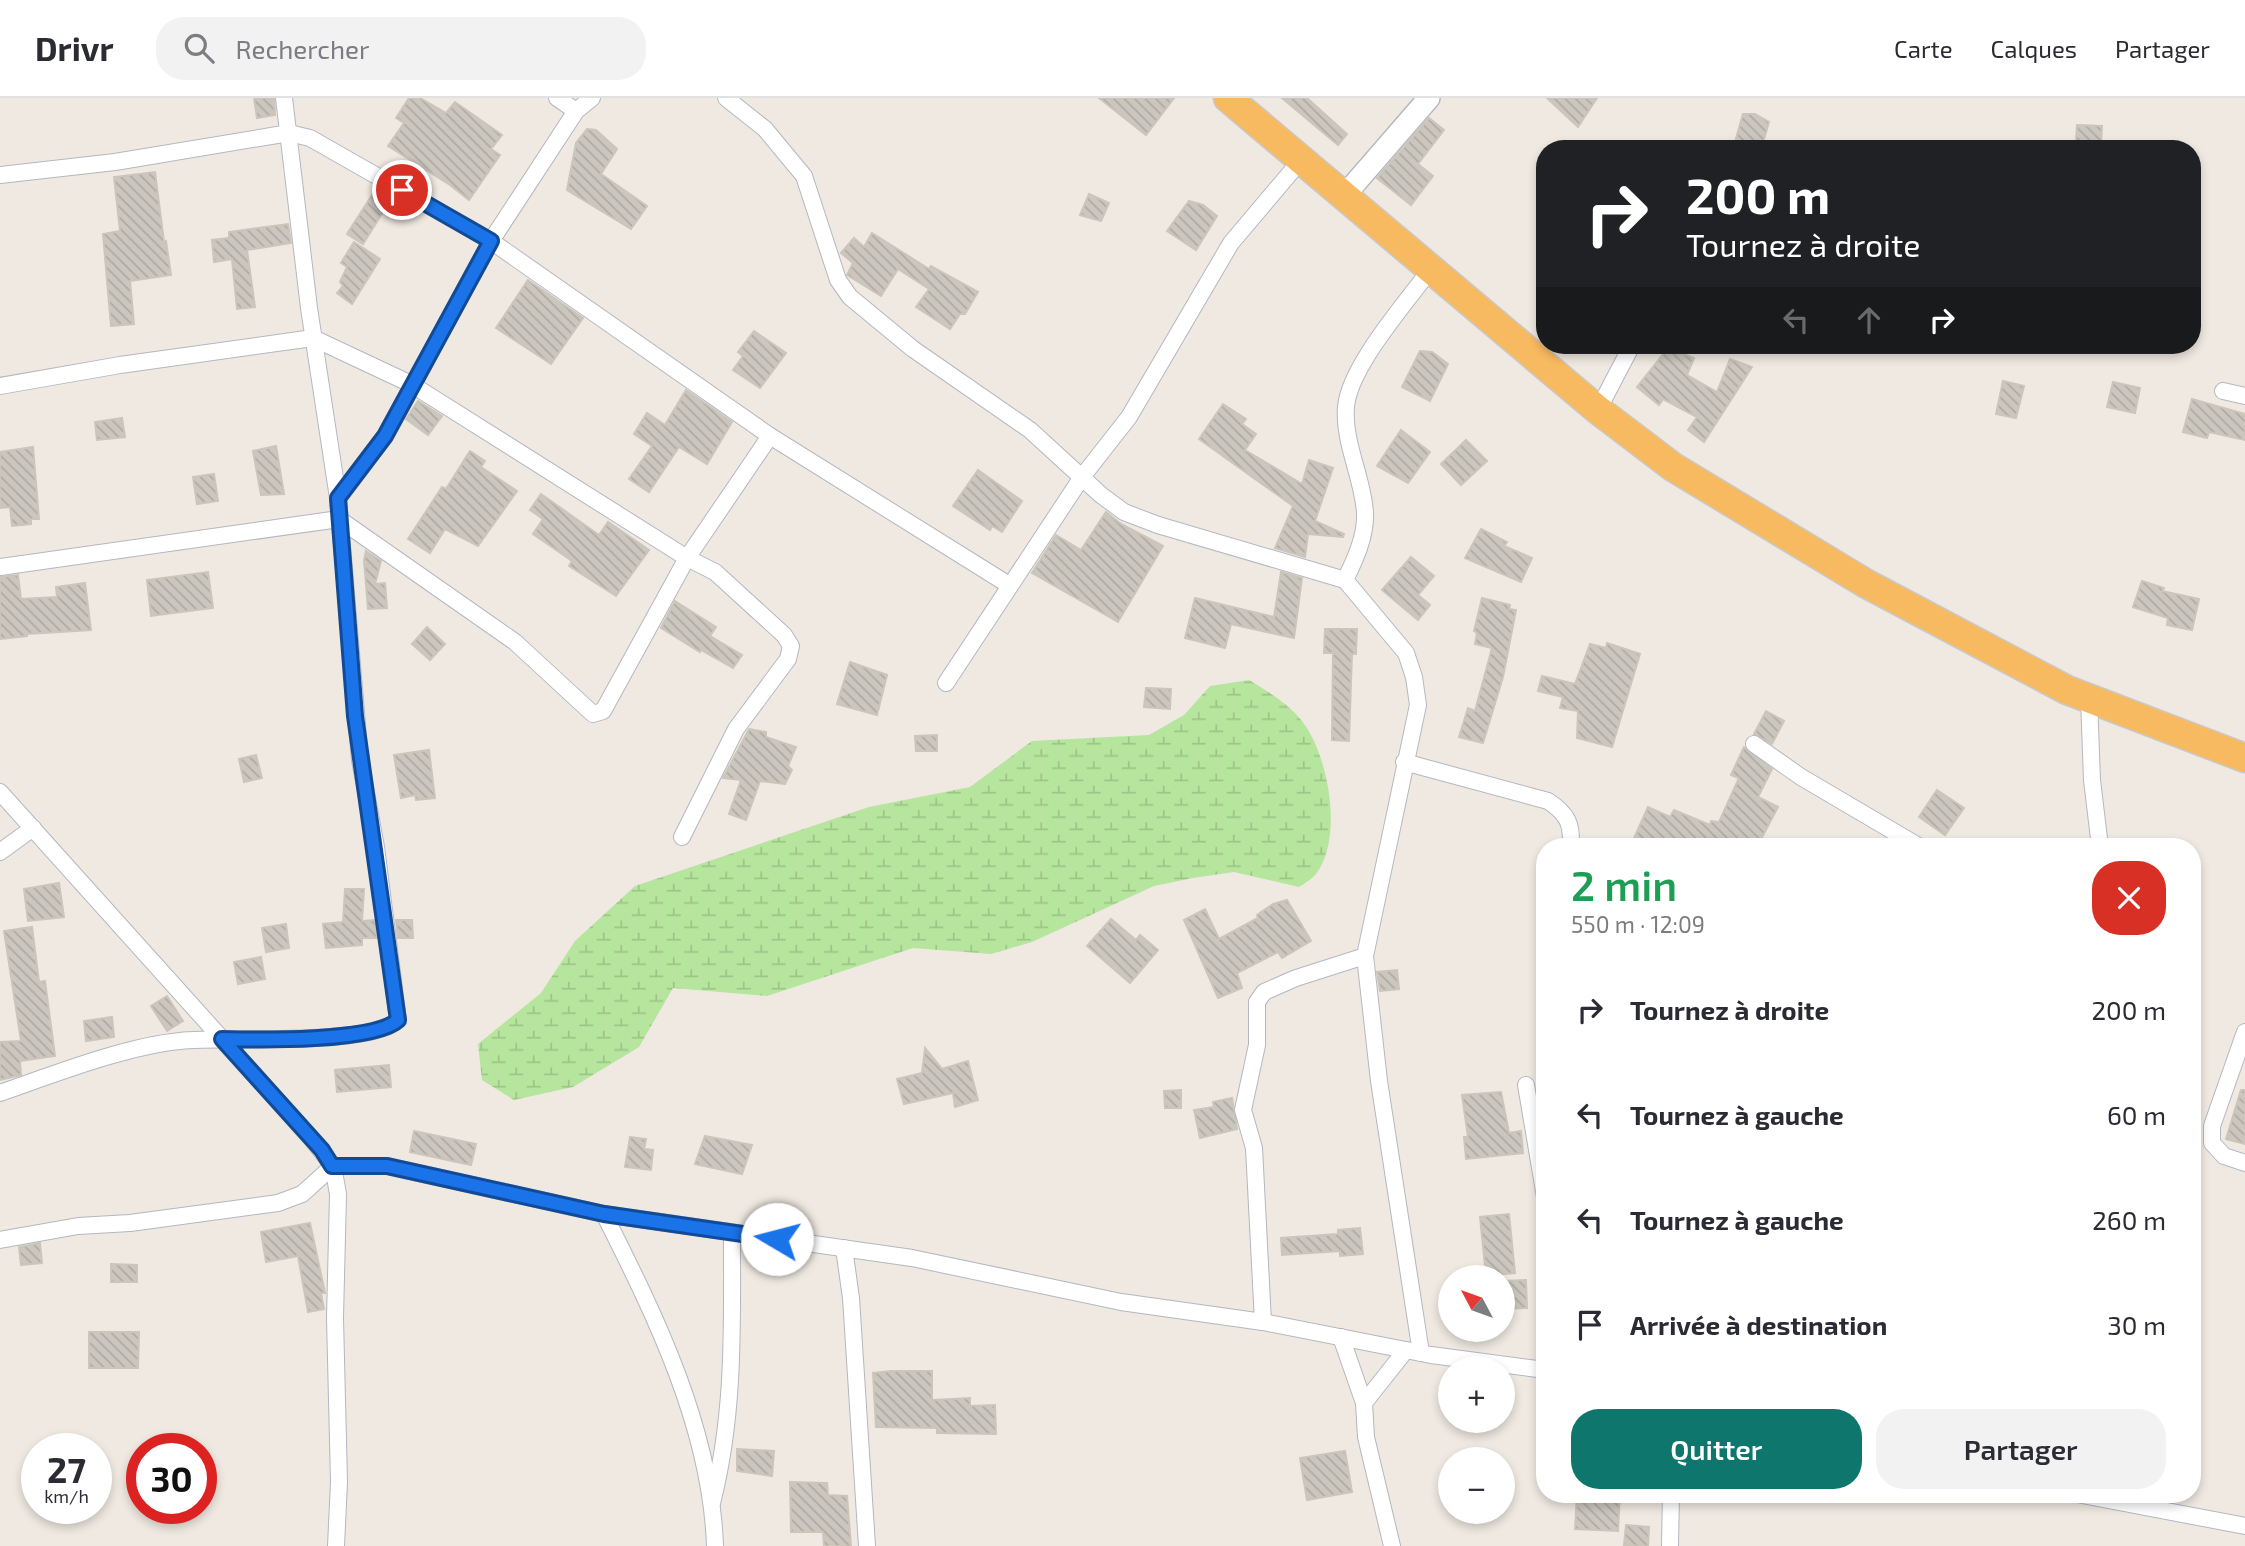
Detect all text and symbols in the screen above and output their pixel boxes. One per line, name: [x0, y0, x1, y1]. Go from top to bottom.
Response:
search box: [156, 17, 646, 80]
text: Drivr: [35, 28, 114, 68]
icon: search: [180, 29, 218, 67]
text: Rechercher: [236, 33, 370, 64]
text: Carte: [1894, 34, 1953, 63]
text: Calques: [1991, 34, 2077, 63]
text: Partager: [2115, 34, 2210, 63]
pin: [372, 160, 432, 220]
text: 200 m: [1686, 165, 1830, 224]
icon: right: [1571, 168, 1662, 259]
icon: arrive: [383, 171, 421, 209]
text: Tournez à droite: [1686, 225, 1920, 263]
icon: left: [1777, 301, 1815, 339]
icon: ahead: [1850, 301, 1888, 339]
icon: right: [1923, 301, 1961, 339]
text: 2 min: [1571, 859, 1677, 909]
button: close: [2092, 861, 2166, 935]
text: 550 m · 12:09: [1571, 910, 1705, 938]
icon: right: [1571, 991, 1609, 1029]
text: Tournez à droite: [1630, 994, 1829, 1025]
text: 200 m: [2091, 994, 2166, 1025]
icon: left: [1571, 1096, 1609, 1134]
text: Tournez à gauche: [1630, 1099, 1844, 1130]
text: 60 m: [2107, 1099, 2166, 1130]
icon: left: [1571, 1201, 1609, 1239]
position arrow: [740, 1202, 814, 1276]
text: Tournez à gauche: [1630, 1204, 1844, 1235]
text: 260 m: [2092, 1204, 2166, 1235]
north arrow: [1438, 1265, 1516, 1342]
map controls: [1438, 1265, 1515, 1524]
icon: arrive: [1571, 1306, 1609, 1344]
text: Arrivée à destination: [1630, 1309, 1887, 1340]
text: 30 m: [2107, 1309, 2166, 1340]
button: +: [1438, 1356, 1515, 1433]
button: Quitter: [1571, 1409, 1862, 1489]
button: Partager: [1876, 1409, 2166, 1489]
speed limit sign: 30: [126, 1433, 217, 1524]
button: −: [1438, 1447, 1515, 1524]
text: 27: [47, 1448, 86, 1490]
text: km/h: [44, 1485, 89, 1507]

